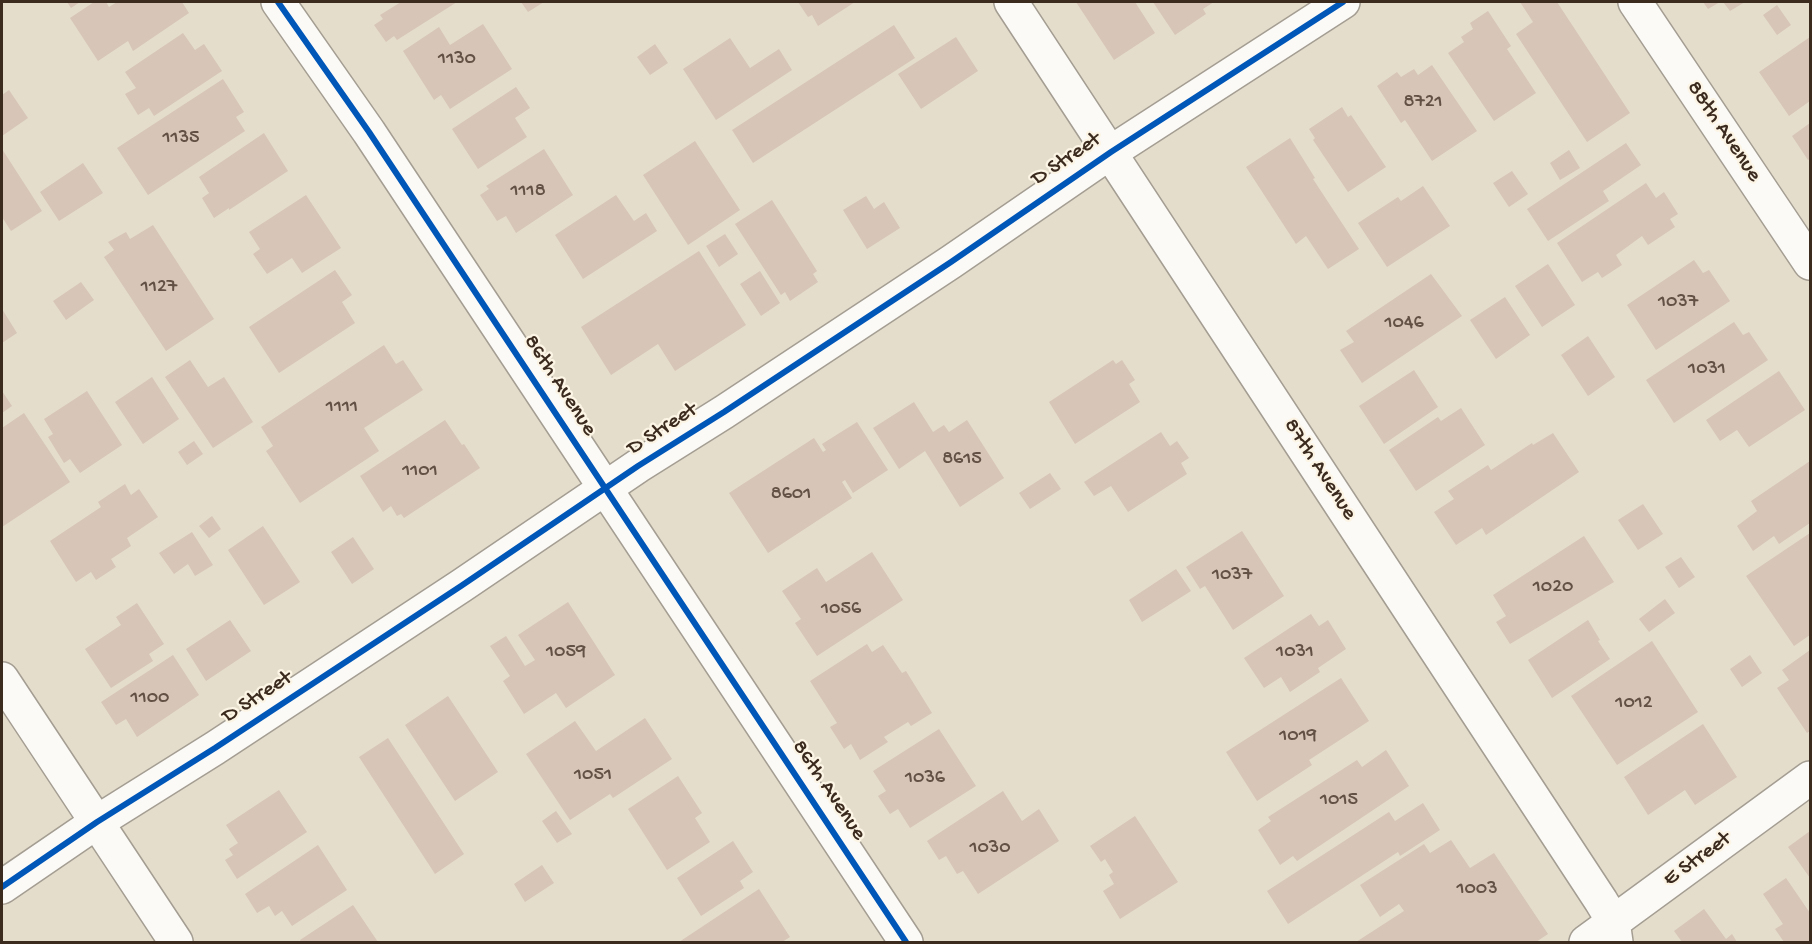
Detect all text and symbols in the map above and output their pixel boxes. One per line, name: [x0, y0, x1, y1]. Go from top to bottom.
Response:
house number: 1130: [438, 48, 476, 72]
street label: 88th Avenue: [1680, 76, 1766, 188]
house number: 8721: [1403, 91, 1443, 115]
house number: 1135: [162, 127, 200, 151]
street label: D Street: [1027, 127, 1107, 193]
house number: 1118: [510, 180, 546, 204]
house number: 1127: [141, 276, 177, 300]
house number: 1037: [1658, 291, 1698, 315]
house number: 1046: [1384, 312, 1424, 336]
street label: 86th Avenue: [517, 330, 601, 442]
house number: 1031: [1688, 358, 1726, 382]
house number: 1111: [326, 396, 358, 420]
street label: D Street: [623, 398, 703, 462]
street label: 87th Avenue: [1276, 414, 1362, 526]
house number: 8615: [942, 448, 982, 472]
house number: 1101: [402, 460, 438, 484]
house number: 8601: [771, 483, 811, 507]
house number: 1037: [1212, 564, 1252, 588]
house number: 1020: [1533, 576, 1573, 600]
house number: 1056: [821, 598, 861, 622]
house number: 1059: [546, 641, 586, 665]
house number: 1031: [1276, 641, 1314, 665]
street label: D Street: [218, 666, 298, 730]
house number: 1100: [131, 687, 169, 711]
house number: 1012: [1615, 692, 1653, 716]
house number: 1019: [1279, 725, 1317, 749]
street label: 86th Avenue: [785, 736, 871, 846]
house number: 1051: [574, 764, 612, 788]
house number: 1036: [905, 767, 945, 791]
house number: 1015: [1320, 789, 1358, 813]
street label: E Street: [1659, 827, 1737, 893]
house number: 1030: [969, 837, 1011, 861]
house number: 1003: [1456, 878, 1498, 902]

